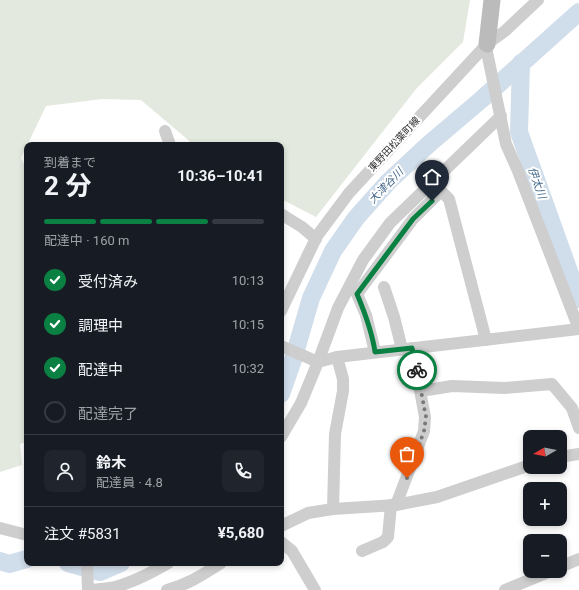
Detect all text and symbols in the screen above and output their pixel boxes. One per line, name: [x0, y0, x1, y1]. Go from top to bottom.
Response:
street label: 東野田松葉町線: [366, 115, 422, 173]
text: 到着まで: [44, 155, 96, 170]
pin: [415, 160, 449, 201]
water label: 大津谷川: [366, 165, 407, 206]
water label: 伊太川: [525, 165, 549, 202]
icon: home: [421, 166, 443, 188]
text: 10:36–10:41: [177, 167, 264, 185]
text: 2 分: [44, 171, 91, 201]
text: 配達中 · 160 m: [44, 233, 129, 248]
icon: check: [44, 269, 66, 291]
text: 受付済み: [78, 273, 138, 291]
text: 10:13: [232, 273, 264, 288]
icon: check: [44, 313, 66, 335]
text: 調理中: [78, 317, 123, 335]
text: 10:15: [232, 317, 264, 332]
courier: [397, 350, 437, 390]
icon: check: [44, 357, 66, 379]
icon: bike: [406, 359, 428, 381]
text: 配達中: [78, 361, 123, 379]
text: 10:32: [232, 361, 264, 376]
text: 配達完了: [78, 405, 138, 423]
north arrow: [523, 430, 567, 474]
map controls: [523, 430, 567, 578]
pin: [390, 437, 424, 478]
icon: bag: [396, 443, 418, 465]
button: person: [44, 450, 86, 492]
button: phone: [222, 450, 264, 492]
text: 鈴木: [96, 454, 126, 472]
text: 配達員 · 4.8: [96, 475, 163, 490]
button: +: [523, 482, 567, 526]
text: ¥5,680: [218, 524, 264, 542]
text: 注文 #5831: [44, 525, 121, 543]
button: −: [523, 534, 567, 578]

